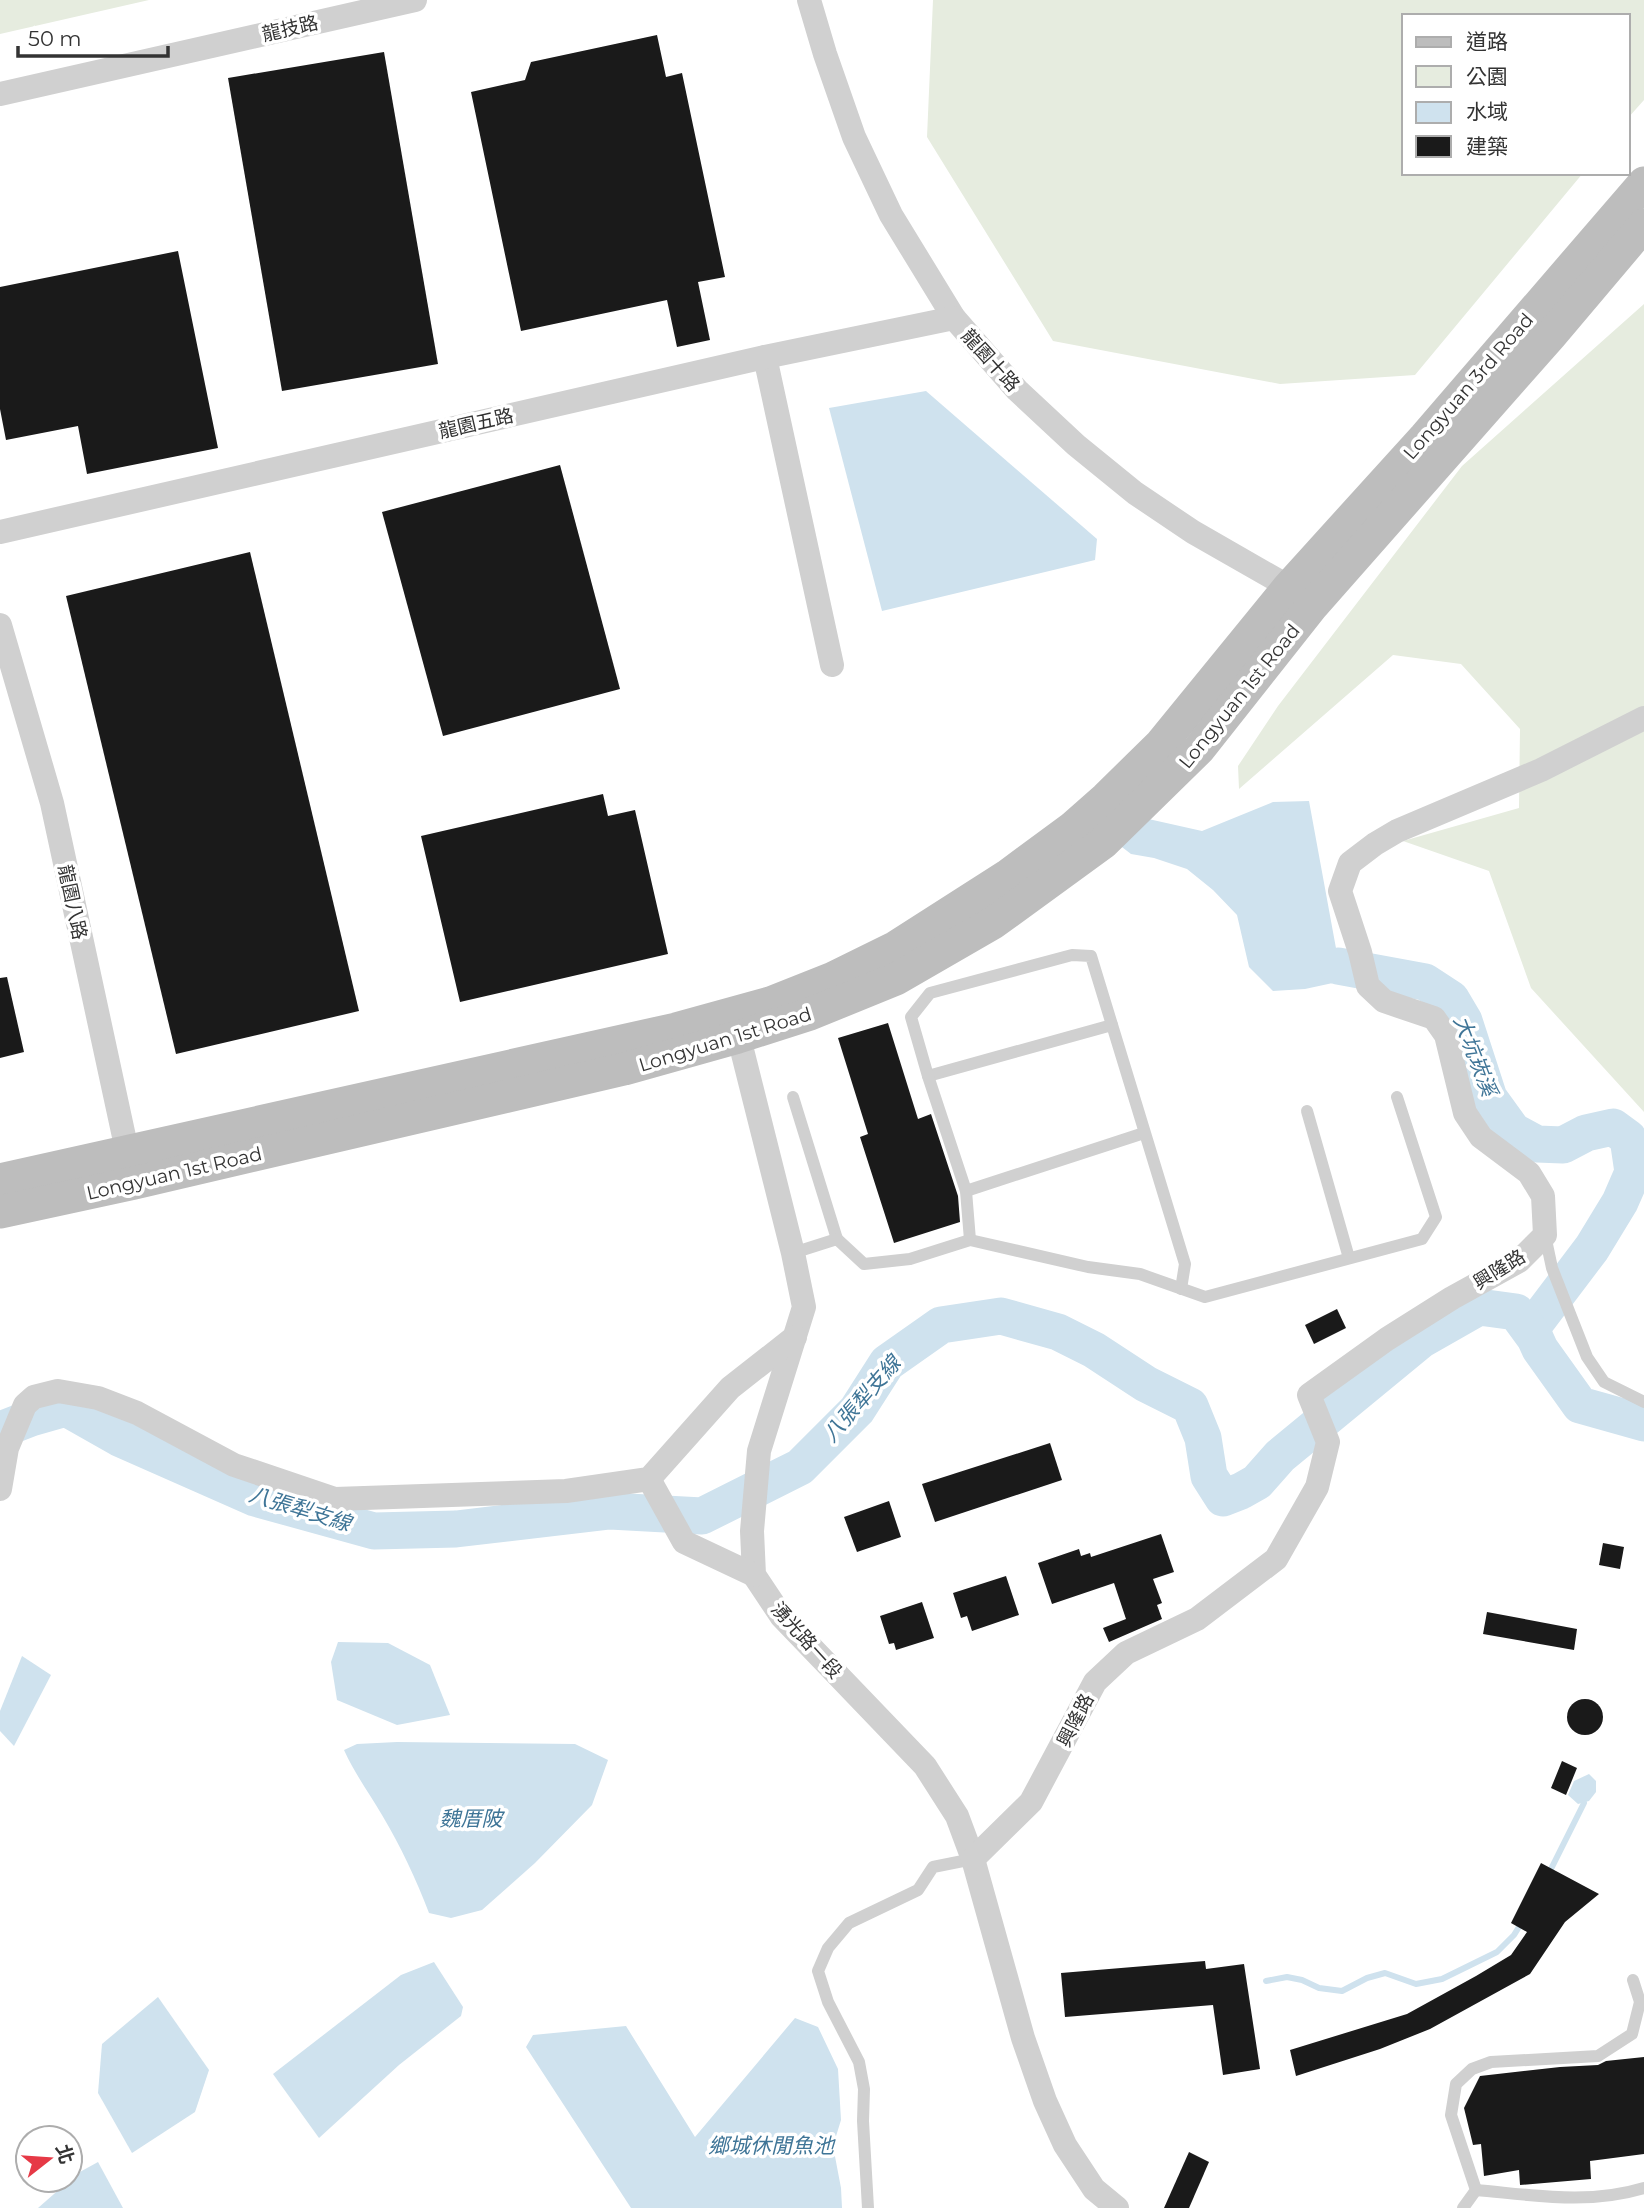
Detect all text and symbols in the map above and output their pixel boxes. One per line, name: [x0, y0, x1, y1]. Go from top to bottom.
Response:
street label: 龍技路: [260, 11, 320, 46]
scale bar: [18, 14, 168, 58]
legend: [1402, 14, 1630, 175]
text: 50 m: [28, 26, 82, 51]
text: 道路: [1466, 29, 1508, 54]
text: 公園: [1466, 64, 1508, 89]
text: 水域: [1466, 99, 1508, 124]
text: 建築: [1466, 134, 1508, 159]
street label: Longyuan 3rd Road: [1399, 308, 1538, 464]
street label: 龍園十路: [957, 324, 1025, 396]
street label: 龍園五路: [436, 404, 516, 443]
street label: Longyuan 1st Road: [1174, 619, 1305, 773]
street label: 龍園八路: [53, 863, 92, 942]
street label: Longyuan 1st Road: [636, 1002, 814, 1077]
water label: 大坑崁溪: [1449, 1012, 1503, 1102]
street label: Longyuan 1st Road: [84, 1142, 264, 1205]
street label: 興隆路: [1469, 1245, 1530, 1294]
water label: 八張犁支線: [818, 1349, 907, 1446]
water label: 八張犁支線: [246, 1481, 356, 1536]
street label: 湧光路一段: [766, 1597, 847, 1683]
street label: 興隆路: [1052, 1690, 1099, 1751]
water label: 魏厝陂: [440, 1806, 505, 1831]
north arrow: [14, 2124, 84, 2194]
water label: 鄉城休閒魚池: [708, 2133, 836, 2158]
text: 北: [51, 2142, 79, 2167]

